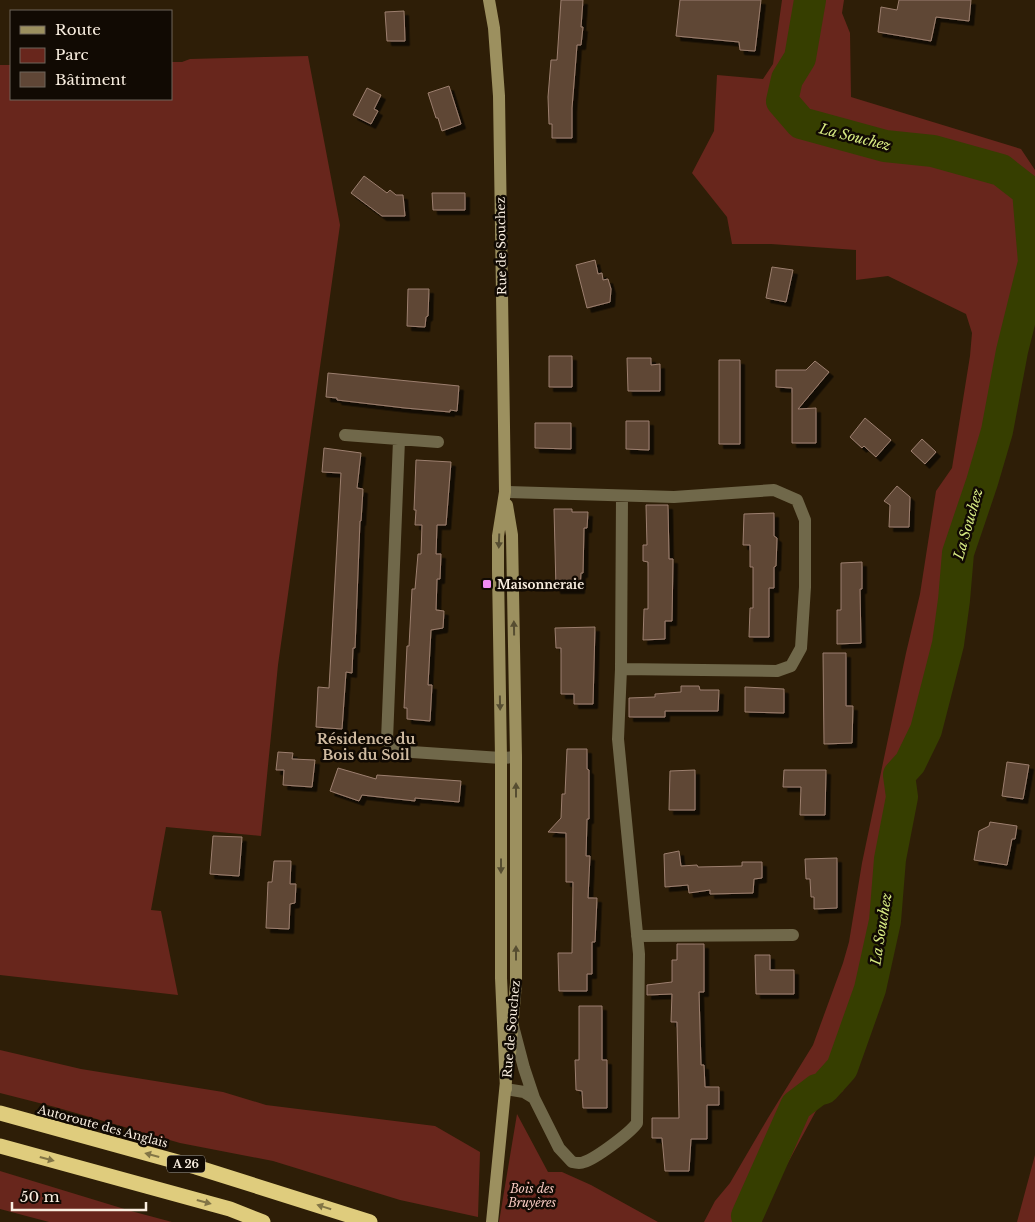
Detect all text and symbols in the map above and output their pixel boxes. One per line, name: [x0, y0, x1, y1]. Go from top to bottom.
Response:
legend: [10, 10, 172, 100]
text: Route: [55, 20, 101, 39]
text: Parc: [55, 45, 88, 64]
text: Bâtiment: [55, 70, 127, 89]
water label: La Souchez: [816, 119, 893, 155]
street label: Rue de Souchez: [493, 197, 509, 295]
water label: La Souchez: [949, 486, 987, 562]
one-way arrow: [494, 533, 502, 549]
place label: Maisonneraie: [497, 577, 584, 592]
marker: Maisonneraie: [481, 578, 493, 590]
one-way arrow: [510, 620, 518, 636]
one-way arrow: [496, 695, 504, 711]
district label: Résidence du Bois du Soil: [317, 730, 415, 764]
one-way arrow: [512, 782, 520, 798]
one-way arrow: [497, 858, 505, 874]
water label: La Souchez: [866, 892, 896, 967]
one-way arrow: [512, 945, 520, 961]
street label: Rue de Souchez: [499, 979, 523, 1079]
street label: Autoroute des Anglais: [35, 1101, 170, 1151]
one-way arrow: [144, 1150, 159, 1158]
one-way arrow: [39, 1155, 55, 1163]
road number: A 26: [167, 1156, 205, 1172]
scale bar: [12, 1180, 146, 1212]
park label: Bois des Bruyères: [507, 1181, 556, 1210]
text: 50 m: [20, 1187, 60, 1206]
one-way arrow: [196, 1198, 211, 1206]
one-way arrow: [316, 1202, 331, 1210]

